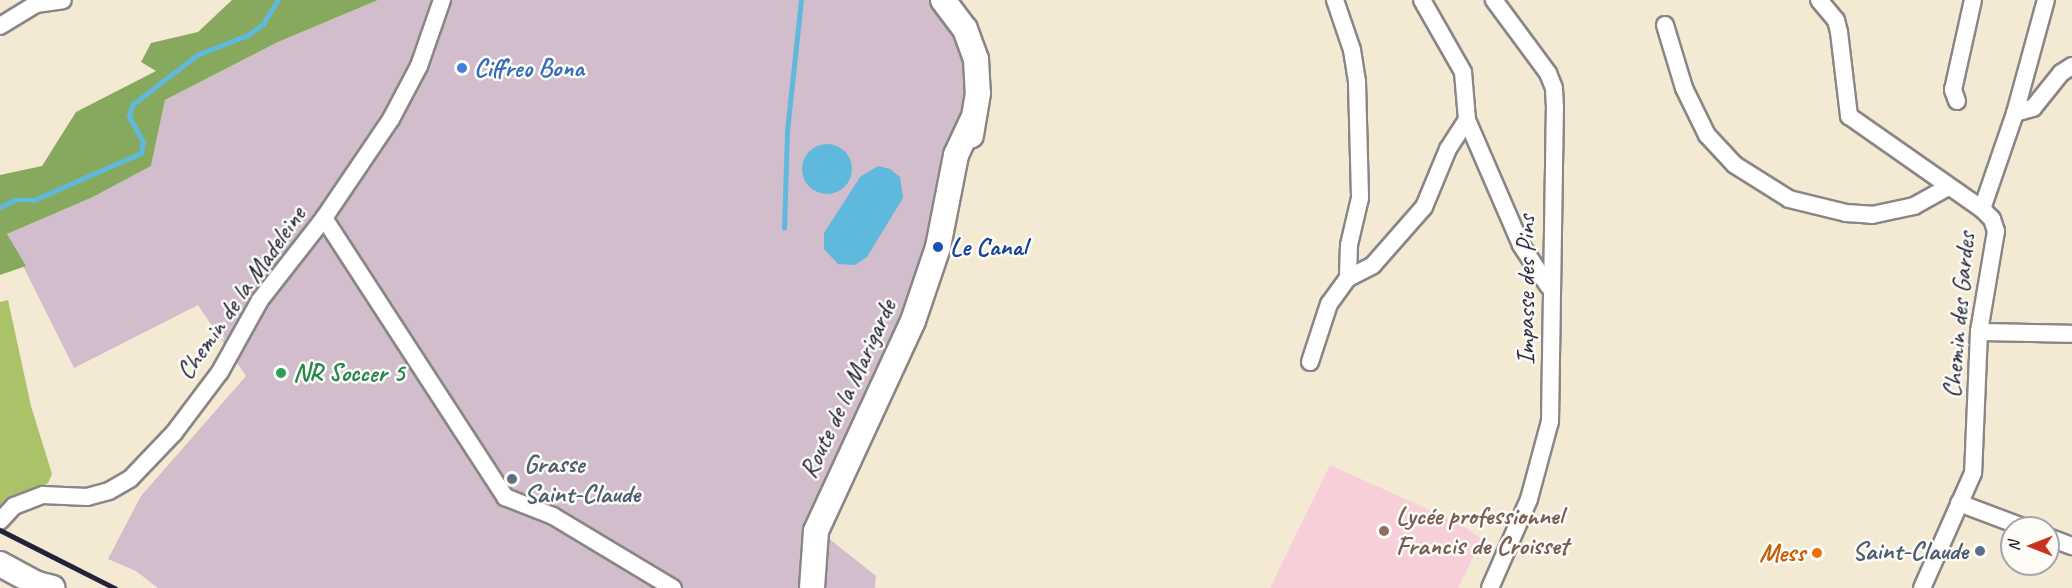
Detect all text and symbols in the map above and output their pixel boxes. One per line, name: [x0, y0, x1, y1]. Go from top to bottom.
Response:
place label: Ciffreo Bona: [474, 52, 584, 84]
marker: Ciffreo Bona: [455, 61, 469, 75]
street label: Chemin de la Madeleine: [169, 200, 313, 386]
street label: Impasse des Pins: [1510, 215, 1542, 365]
place label: Le Canal: [950, 231, 1027, 263]
street label: Chemin des Gardes: [1936, 231, 1982, 399]
marker: Le Canal: [931, 240, 945, 254]
street label: Route de la Marigarde: [793, 294, 903, 484]
place label: NR Soccer 5: [293, 357, 405, 389]
marker: NR Soccer 5: [274, 366, 288, 380]
place label: Grasse Saint-Claude: [524, 448, 640, 509]
marker: Grasse Saint-Claude: [505, 472, 519, 486]
place label: Lycée professionnel Francis de Croisset: [1396, 500, 1568, 562]
north arrow: [2000, 516, 2060, 576]
marker: Lycée professionnel Francis de Croisset: [1377, 524, 1391, 538]
place label: Saint-Claude: [1852, 535, 1968, 567]
place label: Mess: [1759, 537, 1805, 569]
text: N: [2004, 541, 2024, 551]
marker: Saint-Claude: [1973, 544, 1987, 558]
marker: Mess: [1810, 546, 1824, 560]

